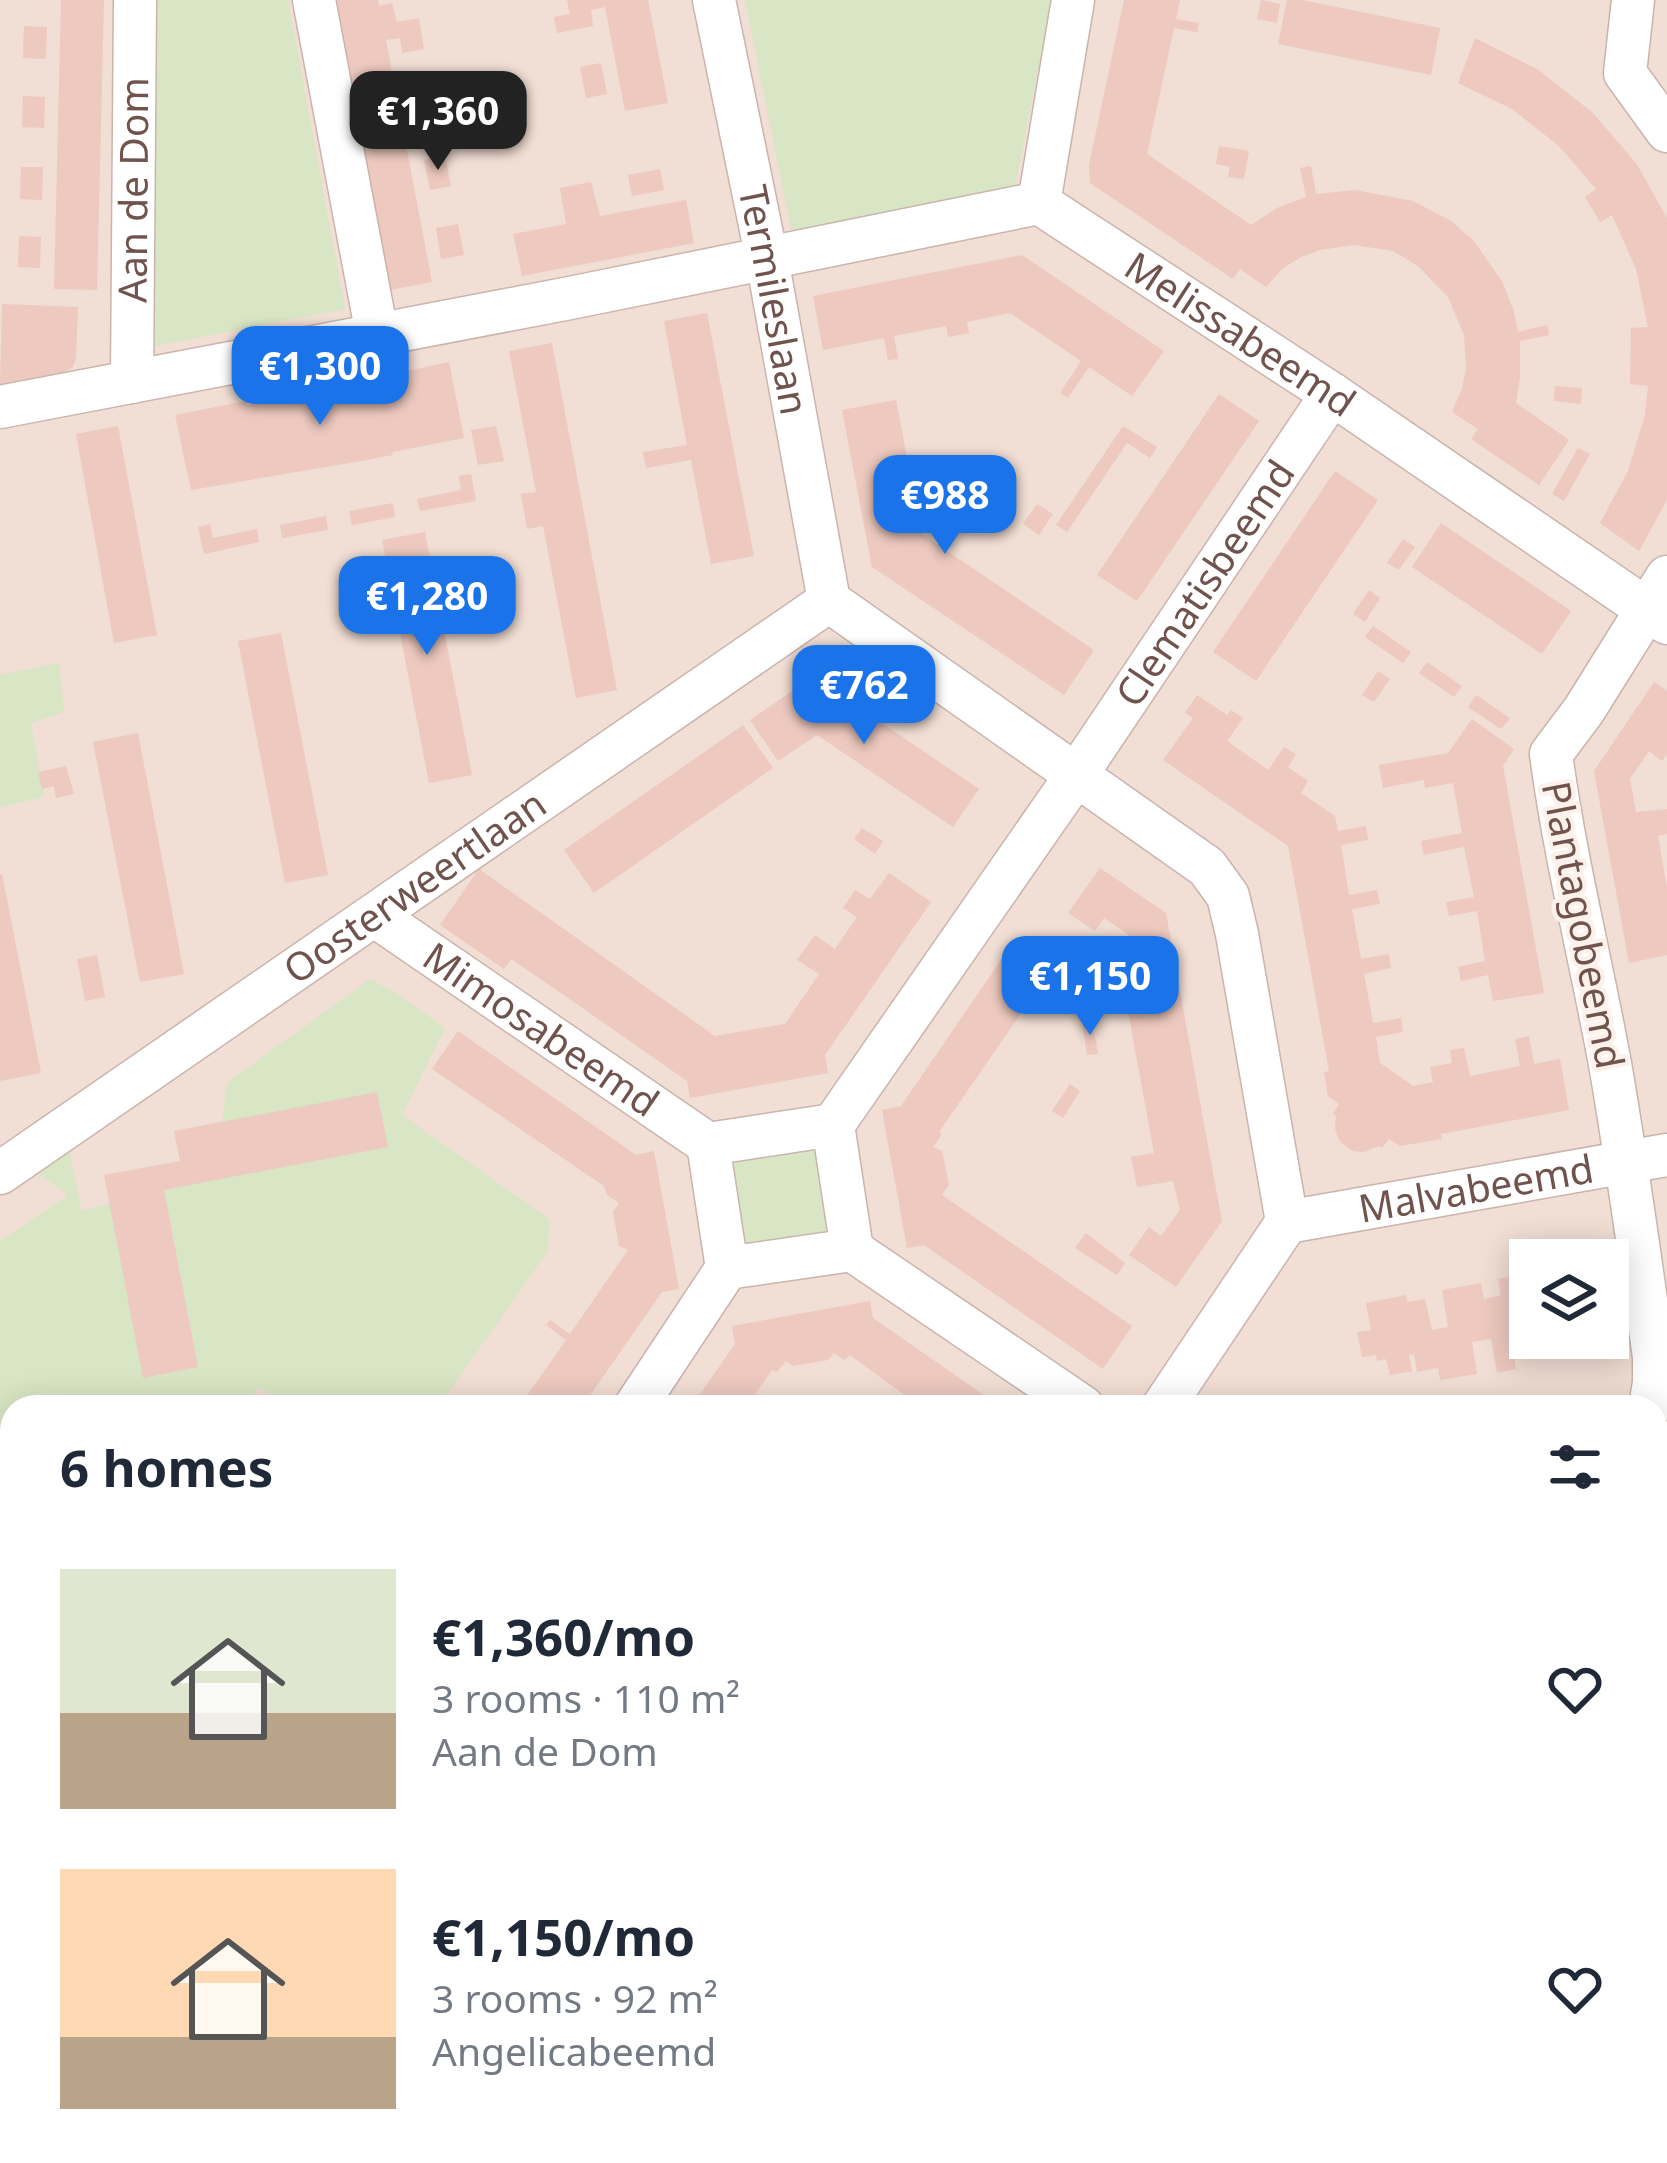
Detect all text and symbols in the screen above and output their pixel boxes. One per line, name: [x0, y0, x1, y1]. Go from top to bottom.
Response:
pin: €1,360: [340, 71, 536, 173]
street label: Aan de Dom: [105, 77, 159, 303]
text: €1,360: [377, 83, 499, 136]
street label: Termileslaan: [728, 180, 823, 419]
street label: Melissabeemd: [1115, 238, 1367, 428]
pin: €1,300: [222, 326, 418, 428]
text: €1,300: [259, 338, 381, 391]
street label: Clematisbeemd: [1102, 449, 1305, 716]
pin: €988: [874, 455, 1016, 557]
text: €988: [900, 467, 990, 520]
pin: €1,280: [329, 556, 525, 658]
text: €1,280: [366, 568, 488, 621]
pin: €762: [793, 645, 935, 747]
text: €762: [819, 657, 909, 710]
street label: Oosterweertlaan: [272, 776, 556, 995]
street label: Plantagobeemd: [1531, 777, 1638, 1073]
street label: Mimosabeemd: [413, 929, 670, 1128]
pin: €1,150: [992, 936, 1188, 1038]
text: €1,150: [1029, 948, 1151, 1001]
street label: Malvabeemd: [1354, 1140, 1597, 1234]
map controls: [1509, 1239, 1629, 1359]
button: layers: [1509, 1239, 1629, 1359]
text: 6 homes: [60, 1432, 273, 1502]
icon: filters: [1542, 1434, 1608, 1500]
text: €1,360/mo: [432, 1601, 695, 1671]
icon: home: [156, 1617, 300, 1761]
icon: heart: [1542, 1656, 1608, 1722]
text: 3 rooms · 110 m²: [432, 1671, 740, 1724]
text: Aan de Dom: [432, 1724, 658, 1777]
text: €1,150/mo: [432, 1901, 695, 1971]
icon: home: [156, 1917, 300, 2061]
icon: heart: [1542, 1956, 1608, 2022]
text: 3 rooms · 92 m²: [432, 1971, 718, 2024]
text: Angelicabeemd: [432, 2024, 716, 2077]

